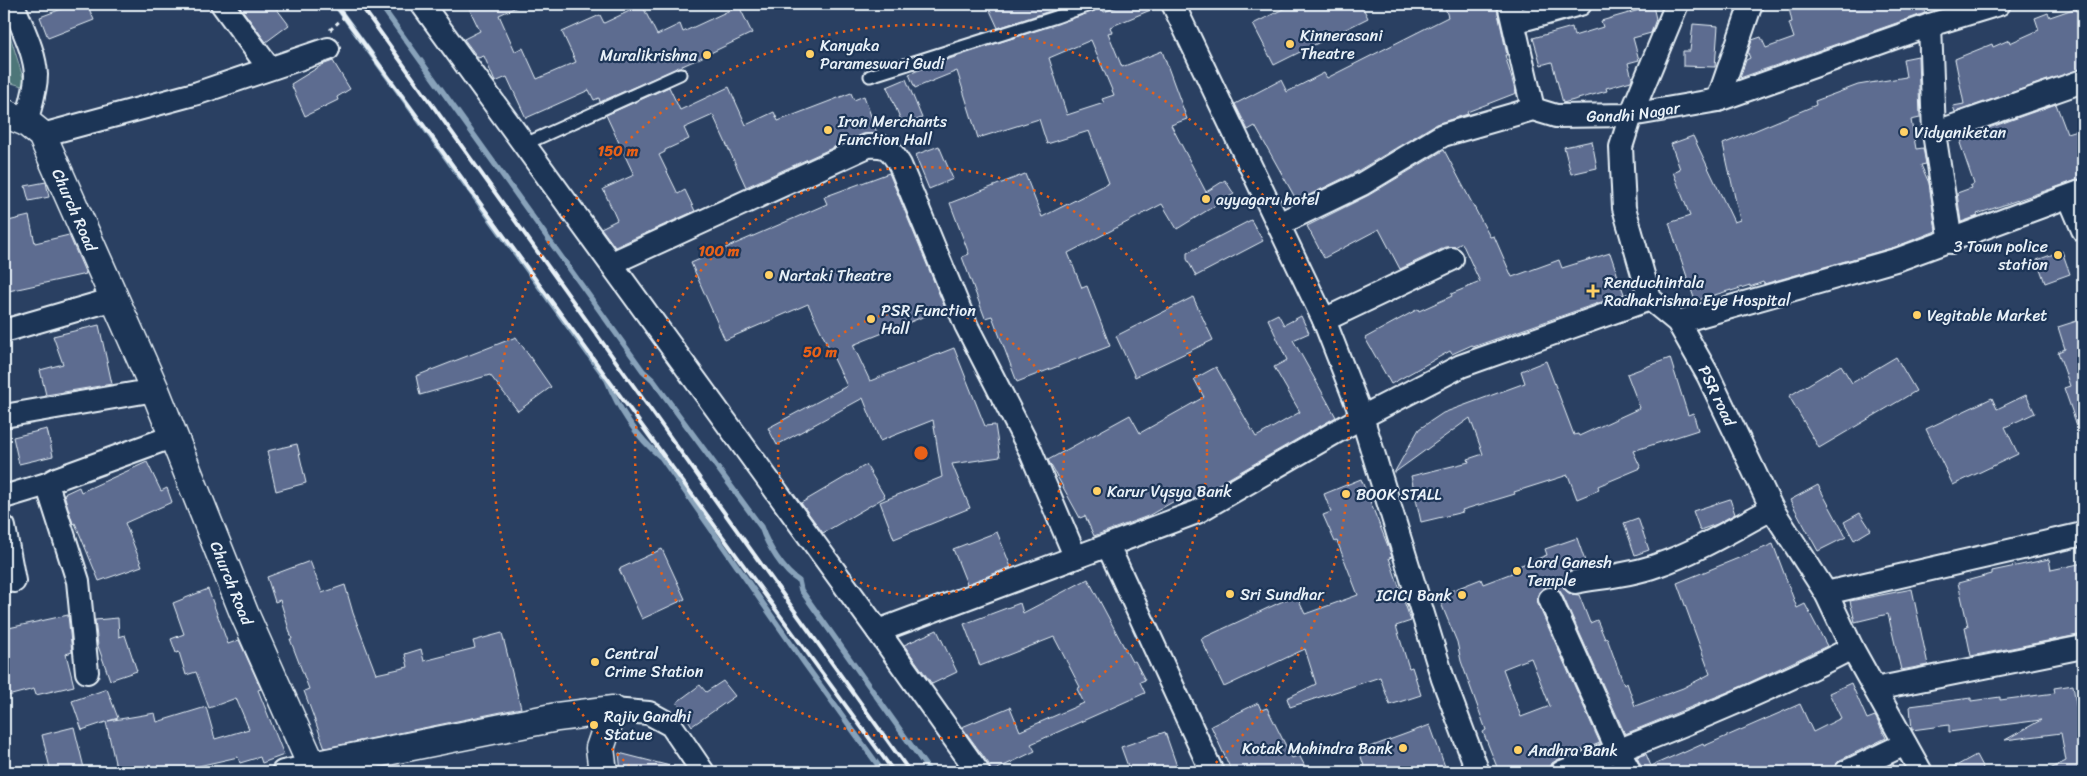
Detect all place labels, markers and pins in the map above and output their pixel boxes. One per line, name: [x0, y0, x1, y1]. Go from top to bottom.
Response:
place label: Kinnerasani Theatre: [1300, 21, 1383, 68]
place label: Kanyaka Parameswari Gudi: [820, 31, 945, 78]
marker: Kinnerasani Theatre: [1284, 38, 1296, 50]
place label: Muralikrishna: [600, 41, 698, 70]
marker: Kanyaka Parameswari Gudi: [804, 48, 816, 60]
marker: Muralikrishna: [701, 49, 713, 61]
place label: Iron Merchants Function Hall: [837, 107, 948, 154]
place label: Vidyaniketan: [1914, 118, 2007, 147]
marker: Iron Merchants Function Hall: [822, 124, 834, 136]
marker: Vidyaniketan: [1898, 126, 1910, 138]
place label: ayyagaru hotel: [1216, 185, 1320, 214]
marker: ayyagaru hotel: [1200, 193, 1212, 205]
place label: 3 Town police station: [1954, 232, 2048, 279]
marker: 3 Town police station: [2052, 249, 2064, 261]
place label: Nartaki Theatre: [779, 261, 892, 290]
place label: Renduchintala Radhakrishna Eye Hospital: [1604, 268, 1791, 315]
marker: Nartaki Theatre: [763, 269, 775, 281]
marker: Renduchintala Radhakrishna Eye Hospital: [1586, 284, 1600, 298]
place label: PSR Function Hall: [881, 296, 976, 343]
place label: Vegitable Market: [1927, 301, 2047, 330]
marker: Vegitable Market: [1911, 309, 1923, 321]
marker: PSR Function Hall: [865, 313, 877, 325]
centre of rings: [912, 444, 930, 462]
place label: Karur Vysya Bank: [1107, 477, 1232, 506]
place label: BOOK STALL: [1356, 480, 1442, 509]
marker: Karur Vysya Bank: [1091, 485, 1103, 497]
marker: BOOK STALL: [1340, 488, 1352, 500]
place label: Lord Ganesh Temple: [1527, 548, 1612, 595]
marker: Lord Ganesh Temple: [1511, 565, 1523, 577]
place label: Sri Sundhar: [1240, 580, 1325, 609]
place label: ICICI Bank: [1375, 581, 1452, 610]
marker: Sri Sundhar: [1224, 588, 1236, 600]
marker: ICICI Bank: [1456, 589, 1468, 601]
place label: Central Crime Station: [605, 639, 704, 686]
marker: Central Crime Station: [589, 656, 601, 668]
place label: Rajiv Gandhi Statue: [604, 702, 691, 749]
marker: Rajiv Gandhi Statue: [588, 719, 600, 731]
place label: Kotak Mahindra Bank: [1242, 734, 1393, 763]
place label: Andhra Bank: [1527, 736, 1618, 765]
marker: Kotak Mahindra Bank: [1397, 742, 1409, 754]
marker: Andhra Bank: [1512, 744, 1524, 756]

